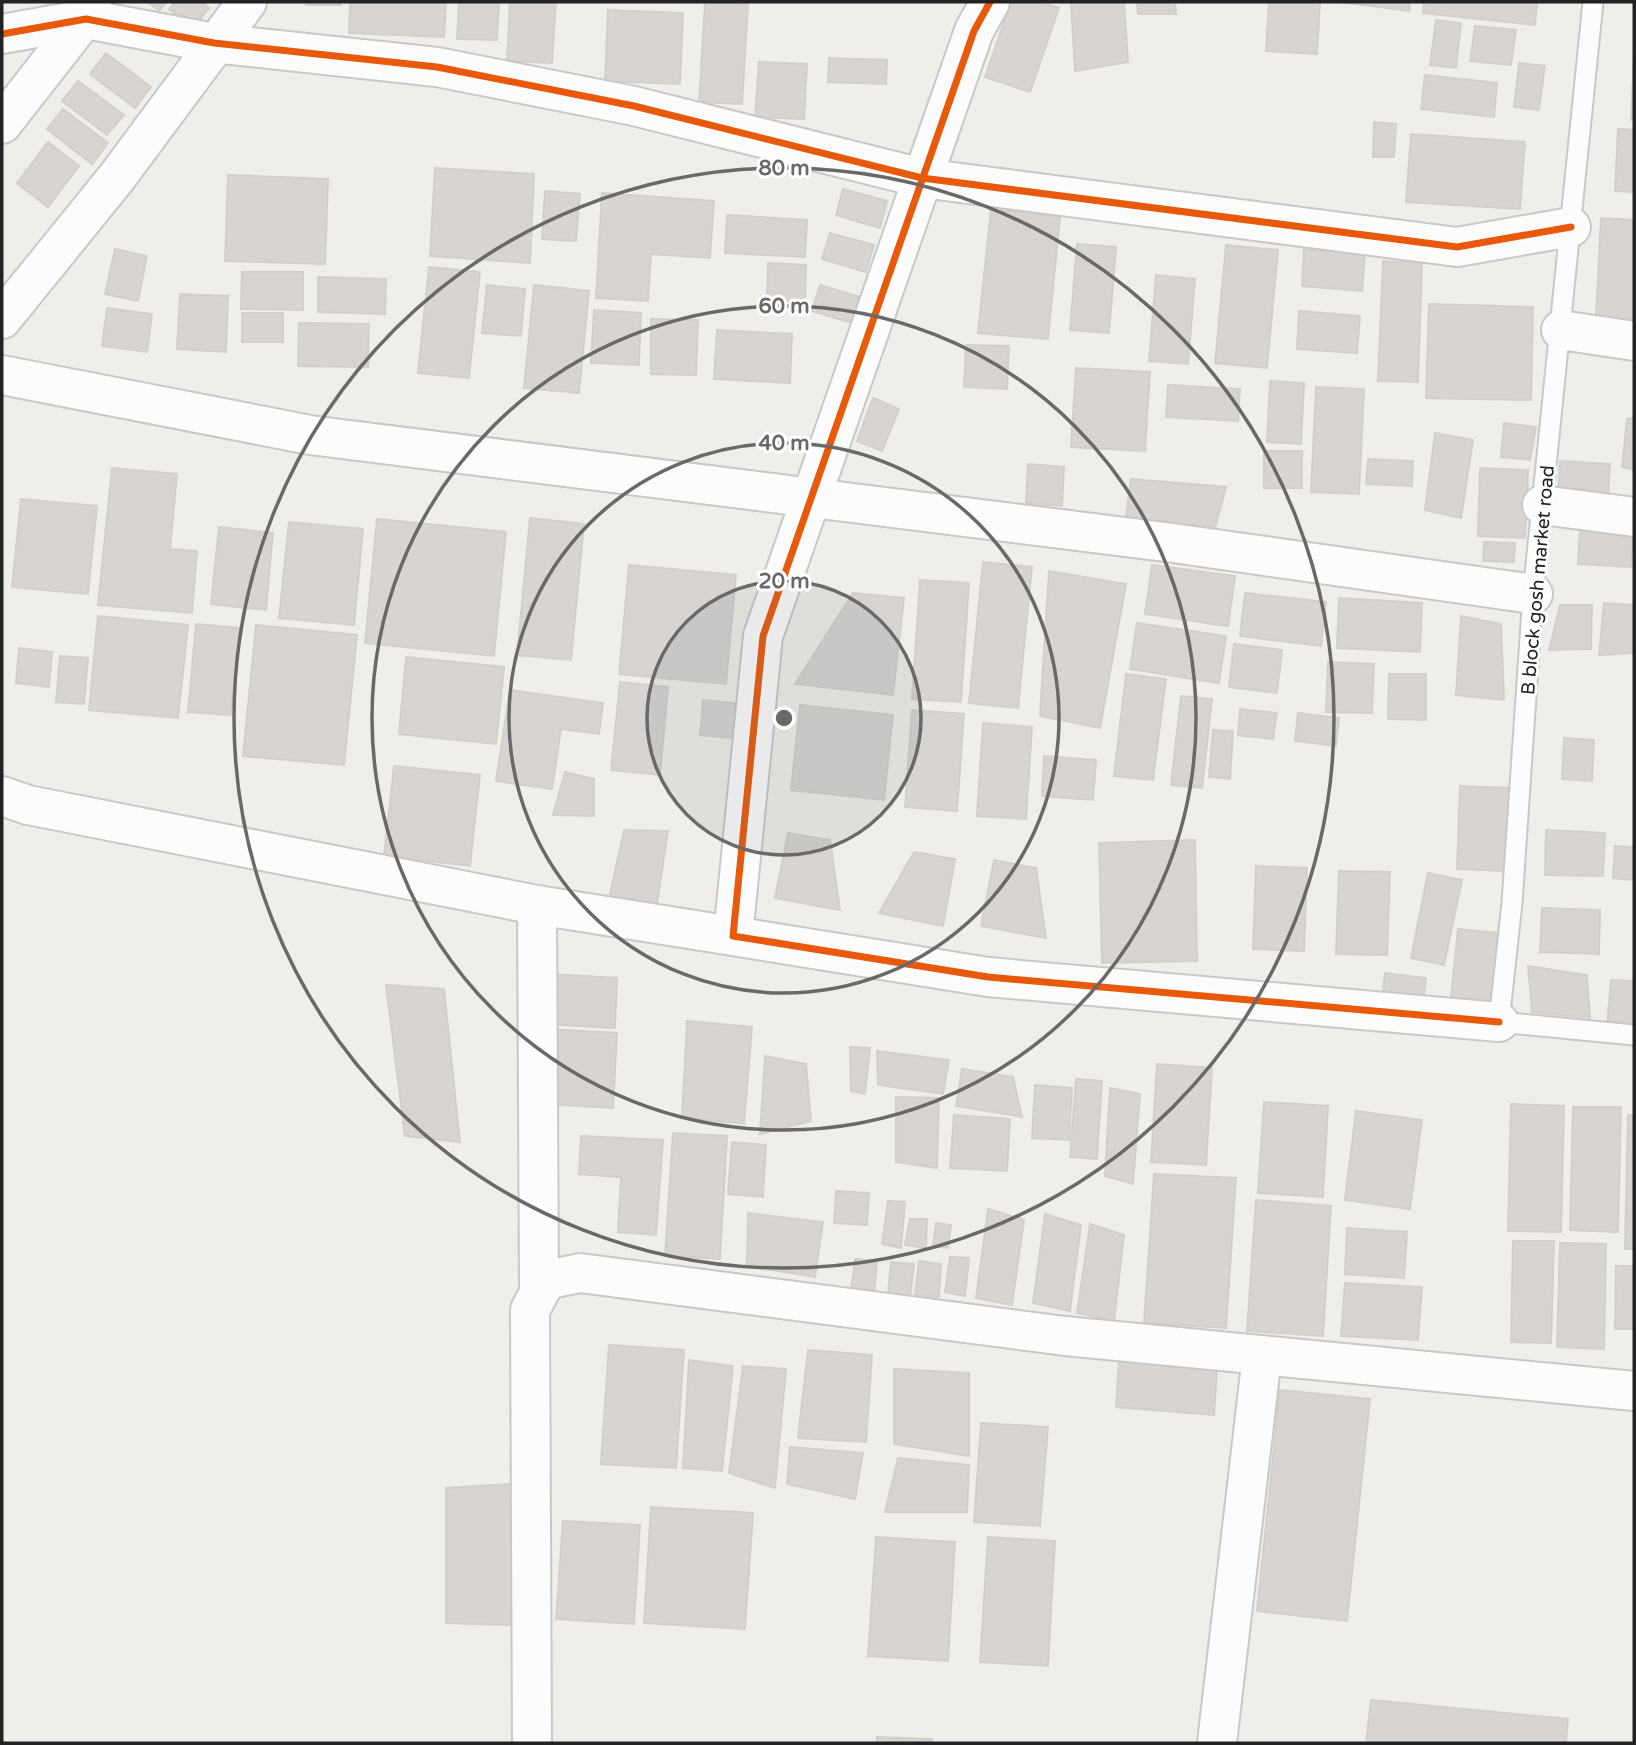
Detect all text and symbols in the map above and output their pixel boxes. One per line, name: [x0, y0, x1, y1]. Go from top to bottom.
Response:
text: 80 m: [758, 156, 810, 181]
text: 60 m: [758, 294, 810, 319]
text: 40 m: [758, 431, 810, 456]
street label: B block gosh market road: [1517, 464, 1559, 696]
text: 20 m: [758, 569, 810, 594]
centre of rings: [772, 706, 796, 730]

